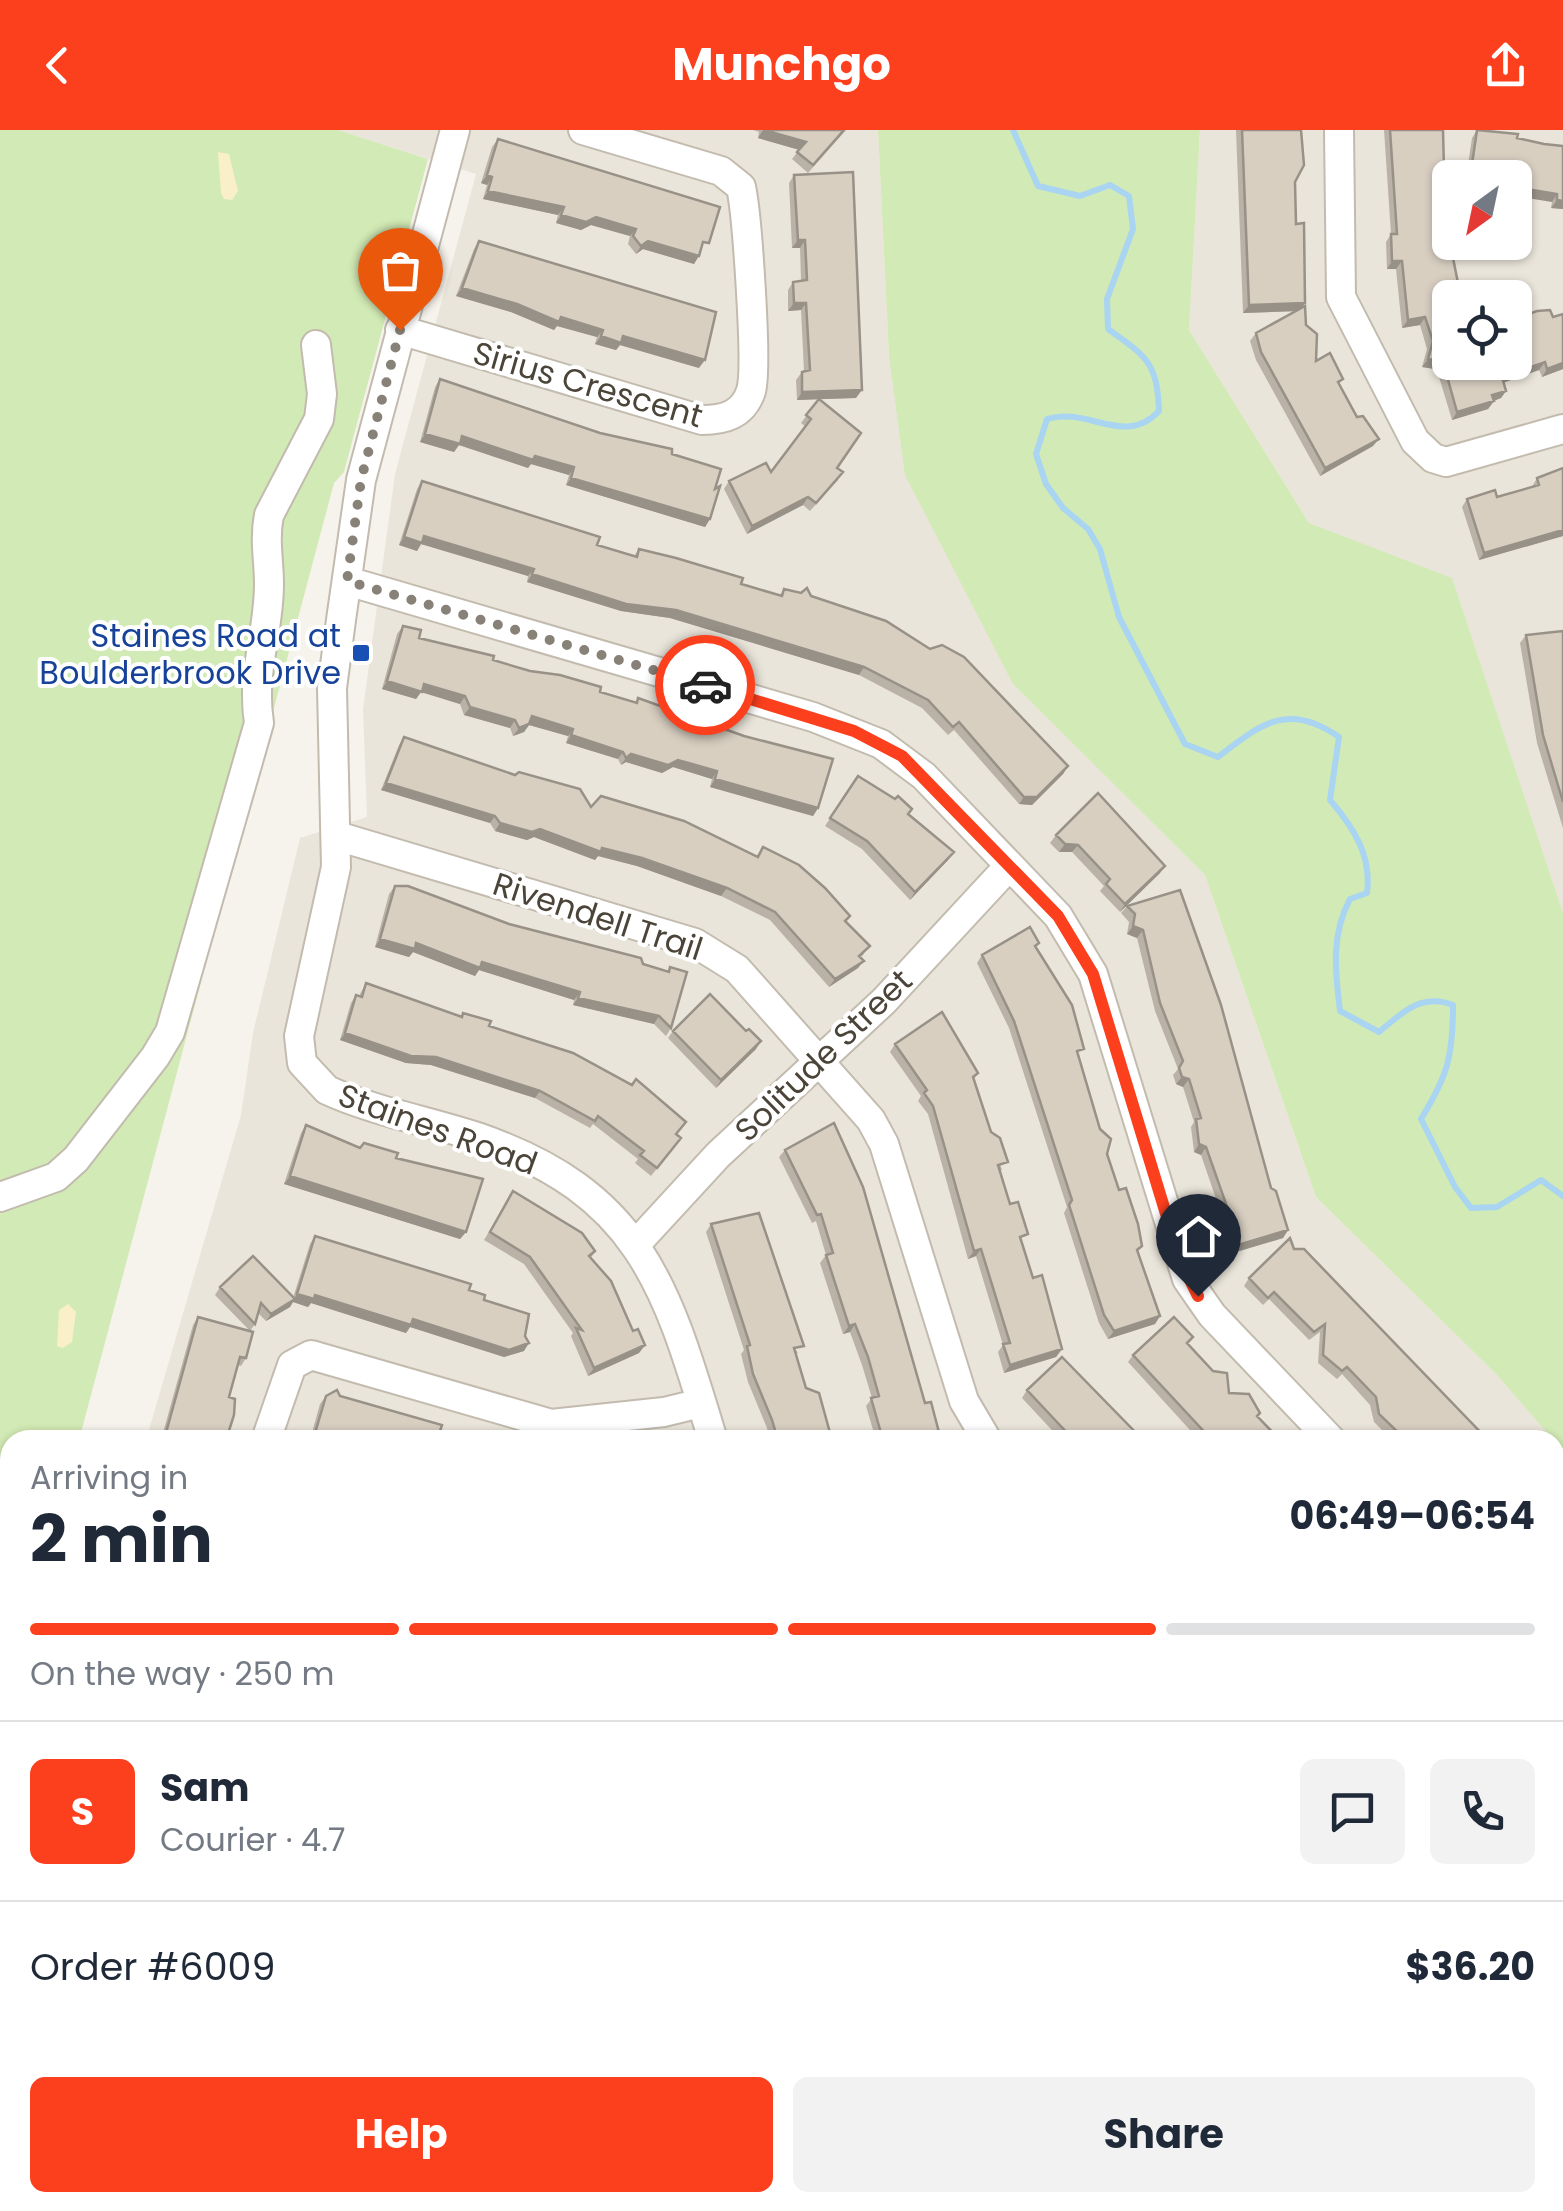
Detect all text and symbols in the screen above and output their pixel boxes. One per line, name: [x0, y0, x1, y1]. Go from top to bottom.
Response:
text: Munchgo: [672, 33, 891, 96]
icon: back: [30, 38, 85, 93]
icon: share: [1478, 38, 1533, 93]
north arrow: [1432, 160, 1532, 260]
map controls: [1432, 160, 1532, 380]
pin: [358, 228, 443, 331]
icon: bag: [373, 243, 428, 298]
button: locate: [1432, 280, 1532, 380]
street label: Sirius Crescent: [468, 330, 708, 438]
place label: Staines Road at Boulderbrook Drive: [39, 613, 341, 695]
courier: [655, 635, 755, 735]
marker: Staines Road at Boulderbrook Drive: [350, 642, 372, 664]
icon: car: [678, 658, 733, 713]
street label: Rivendell Trail: [487, 861, 709, 971]
street label: Solitude Street: [724, 959, 922, 1151]
street label: Staines Road: [332, 1072, 544, 1186]
pin: [1156, 1194, 1241, 1297]
icon: home: [1171, 1209, 1226, 1264]
text: Arriving in: [30, 1455, 188, 1500]
text: 06:49–06:54: [1290, 1489, 1535, 1542]
text: 2 min: [30, 1494, 213, 1585]
text: On the way · 250 m: [30, 1651, 335, 1696]
button: chat: [1300, 1759, 1405, 1864]
button: phone: [1430, 1759, 1535, 1864]
text: Sam: [160, 1761, 249, 1814]
text: S: [71, 1785, 94, 1838]
text: Courier · 4.7: [160, 1817, 345, 1862]
text: Order #6009: [30, 1940, 275, 1993]
text: $36.20: [1406, 1940, 1535, 1993]
button: Help: [30, 2077, 773, 2192]
button: Share: [793, 2077, 1535, 2192]

